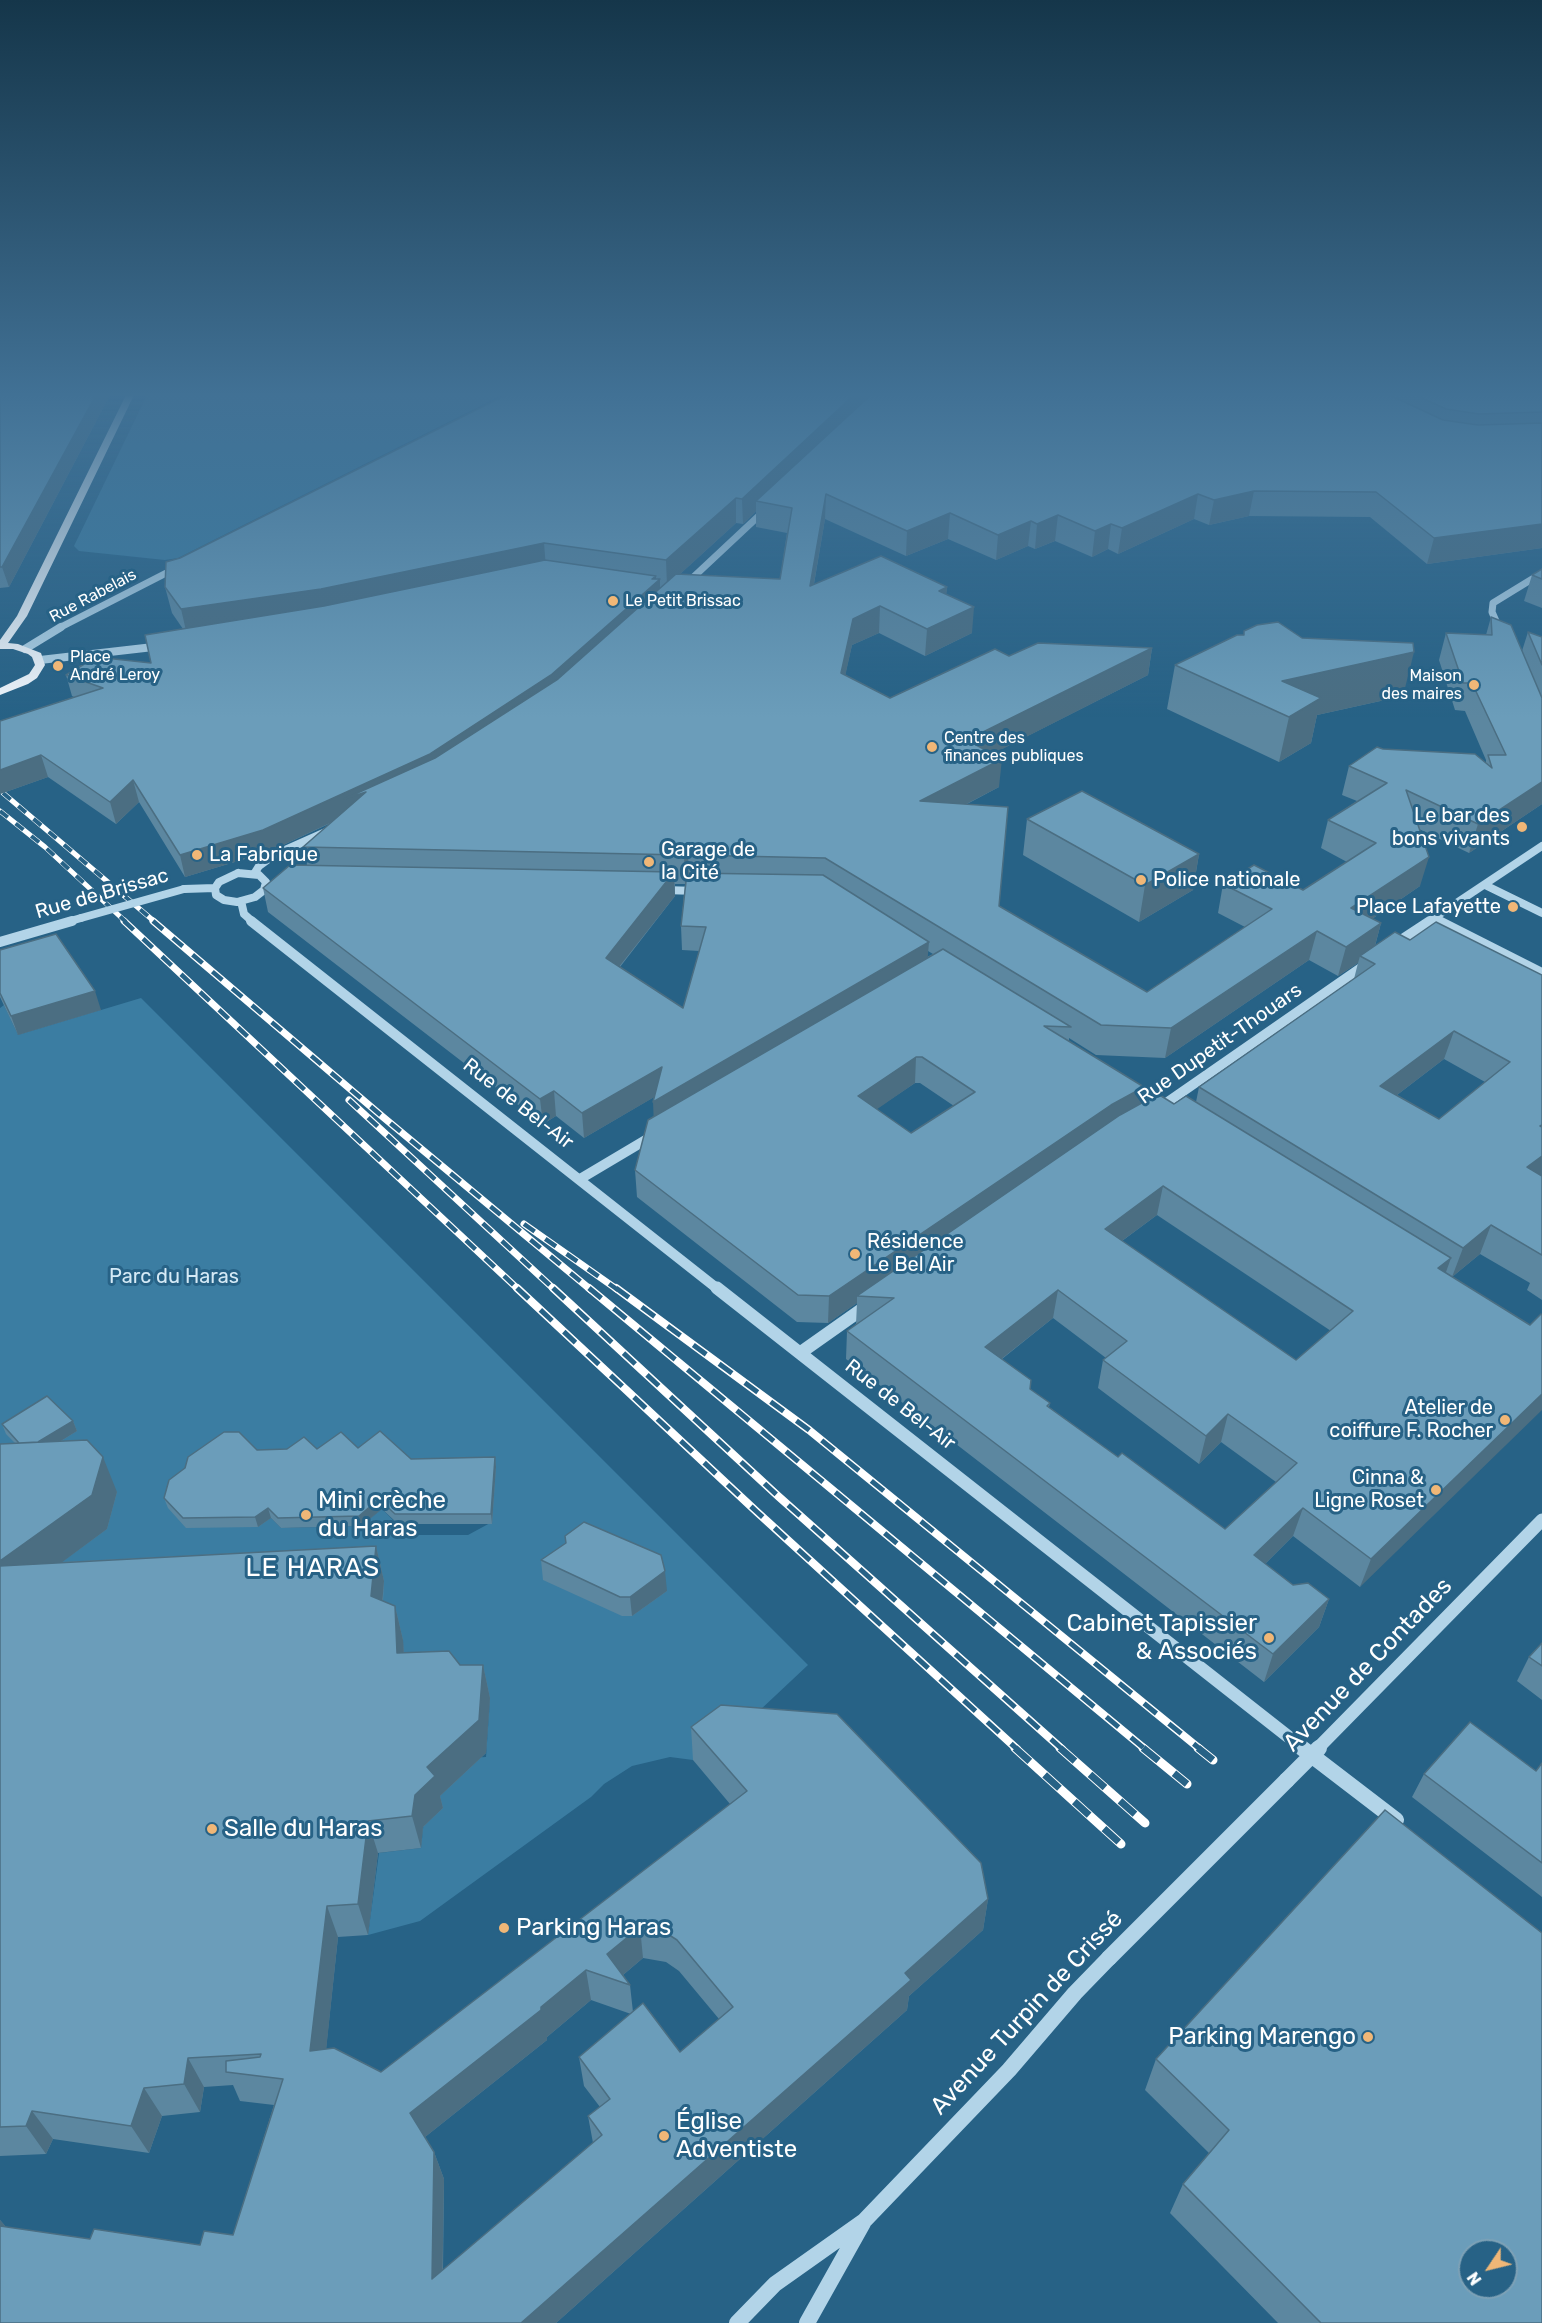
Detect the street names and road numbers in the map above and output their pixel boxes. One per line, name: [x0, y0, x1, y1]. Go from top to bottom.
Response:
street label: Rue Rabelais: [46, 565, 140, 627]
street label: Rue de Brissac: [33, 864, 171, 924]
street label: Rue Dupetit-Thouars: [1133, 978, 1307, 1110]
street label: Rue de Bel-Air: [458, 1053, 578, 1155]
street label: Rue de Bel-Air: [840, 1354, 960, 1456]
street label: Avenue de Contades: [1278, 1572, 1458, 1758]
street label: Avenue Turpin de Crissé: [925, 1905, 1129, 2121]

